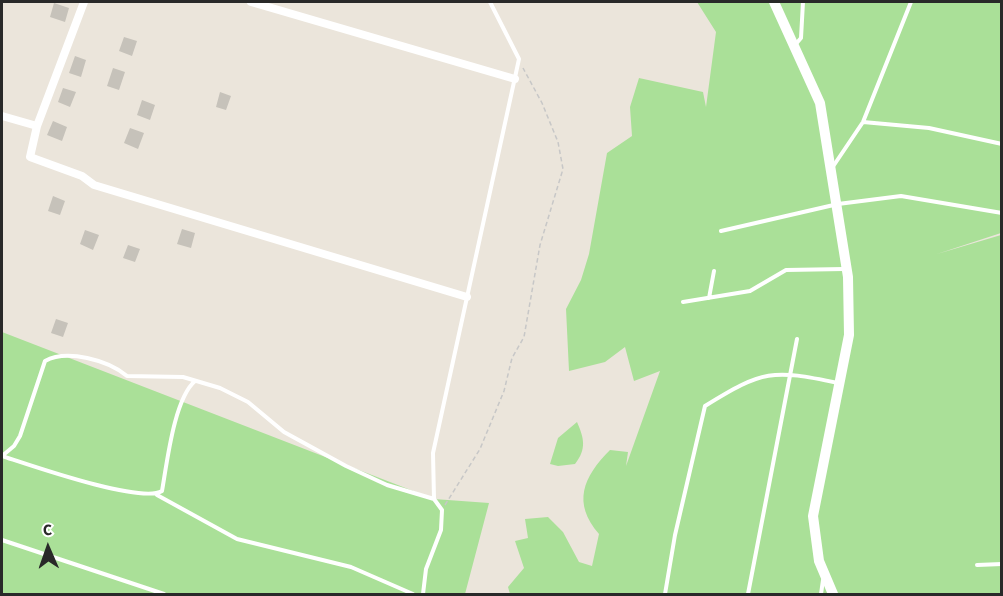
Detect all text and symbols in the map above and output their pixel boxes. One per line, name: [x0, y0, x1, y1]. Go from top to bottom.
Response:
north arrow: [18, 518, 78, 578]
text: С: [42, 519, 52, 541]

